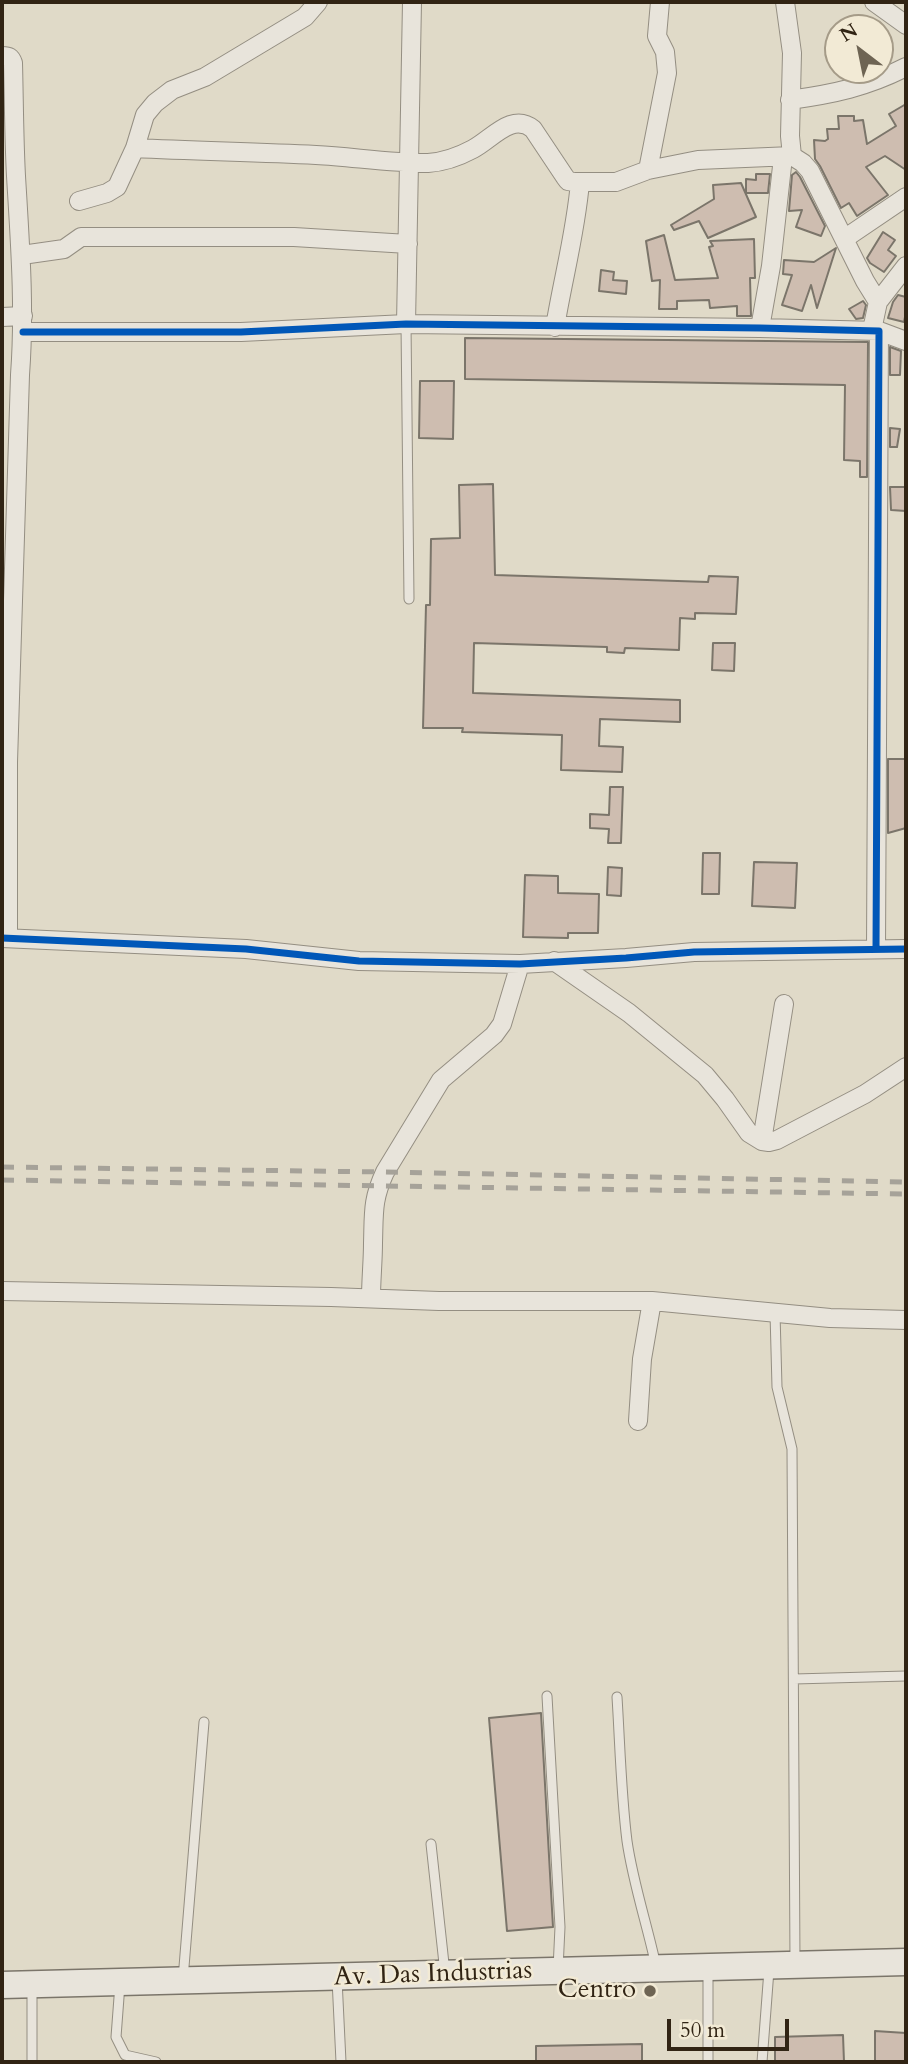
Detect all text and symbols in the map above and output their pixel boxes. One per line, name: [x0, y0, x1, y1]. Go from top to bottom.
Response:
north arrow: [824, 14, 894, 84]
text: N: [835, 17, 863, 48]
street label: Av. Das Industrias: [333, 1956, 533, 1994]
place label: Centro: [558, 1975, 636, 2007]
marker: Centro: [642, 1983, 658, 1999]
scale bar: [670, 2004, 792, 2048]
text: 50 m: [680, 2016, 725, 2045]

